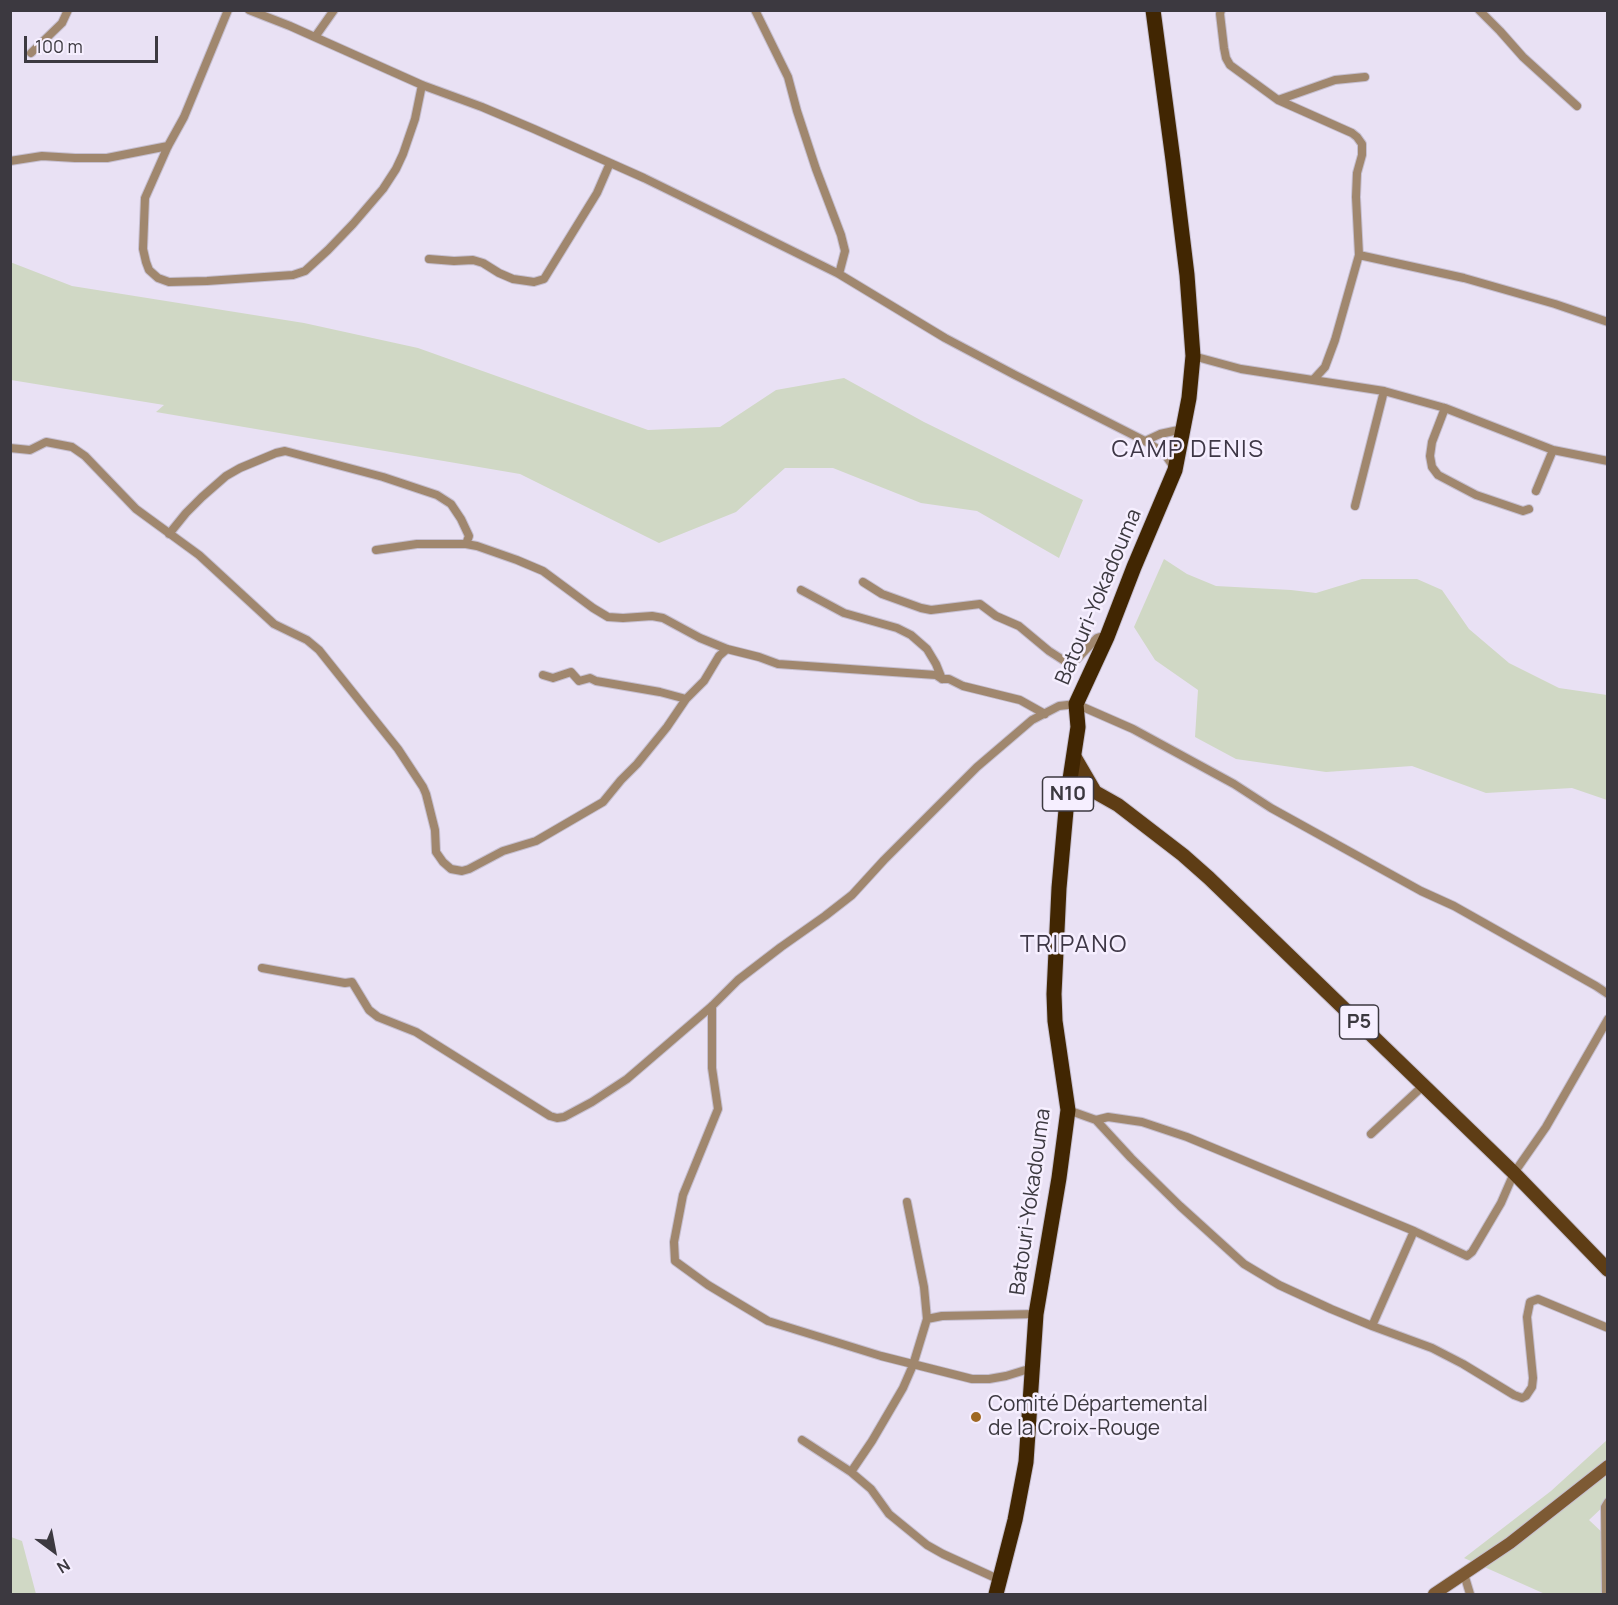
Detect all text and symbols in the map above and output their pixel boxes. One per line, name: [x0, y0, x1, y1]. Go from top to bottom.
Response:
scale bar: [27, 24, 160, 62]
text: 100 m: [35, 34, 83, 58]
district label: CAMP DENIS: [1112, 436, 1264, 464]
street label: Batouri-Yokadouma: [1051, 505, 1147, 689]
road number: N10: [1042, 777, 1094, 811]
district label: TRIPANO: [1020, 931, 1128, 959]
road number: P5: [1340, 1005, 1378, 1039]
street label: Batouri-Yokadouma: [1005, 1107, 1057, 1297]
place label: Comité Départemental de la Croix-Rouge: [988, 1392, 1208, 1442]
marker: Comité Départemental de la Croix-Rouge: [969, 1410, 983, 1424]
north arrow: [24, 1521, 84, 1581]
text: N: [53, 1554, 74, 1579]

